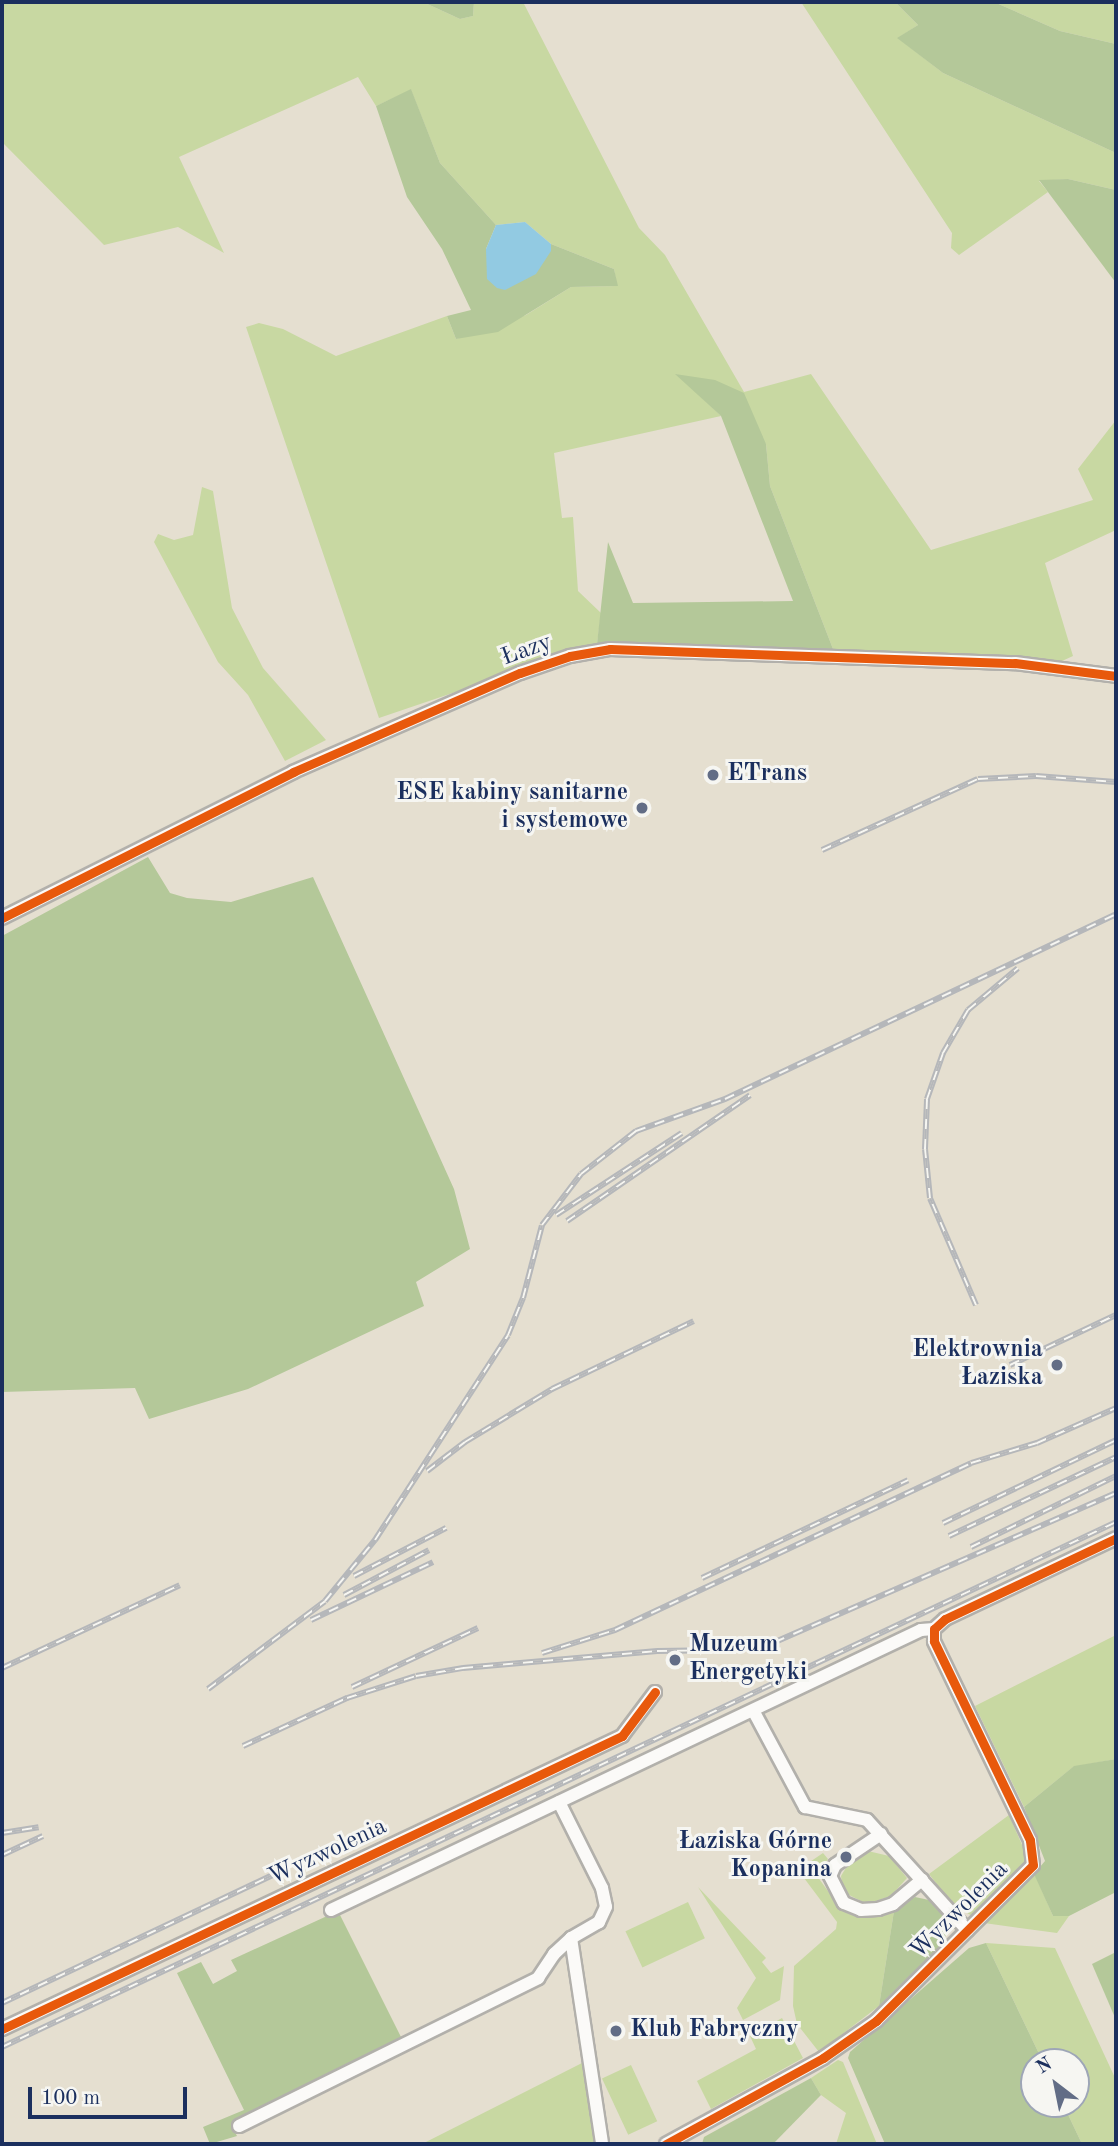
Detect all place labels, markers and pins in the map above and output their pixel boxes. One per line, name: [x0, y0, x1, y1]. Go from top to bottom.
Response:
place label: ETrans: [727, 761, 807, 789]
marker: ETrans: [705, 767, 721, 783]
place label: ESE kabiny sanitarne i systemowe: [396, 780, 628, 836]
marker: ESE kabiny sanitarne i systemowe: [634, 800, 650, 816]
place label: Elektrownia Łaziska: [912, 1337, 1043, 1393]
marker: Elektrownia Łaziska: [1049, 1357, 1065, 1373]
place label: Muzeum Energetyki: [689, 1632, 807, 1688]
marker: Muzeum Energetyki: [667, 1652, 683, 1668]
place label: Łaziska Górne Kopanina: [678, 1829, 832, 1885]
marker: Łaziska Górne Kopanina: [838, 1849, 854, 1865]
place label: Klub Fabryczny: [630, 2017, 799, 2045]
marker: Klub Fabryczny: [608, 2023, 624, 2039]

